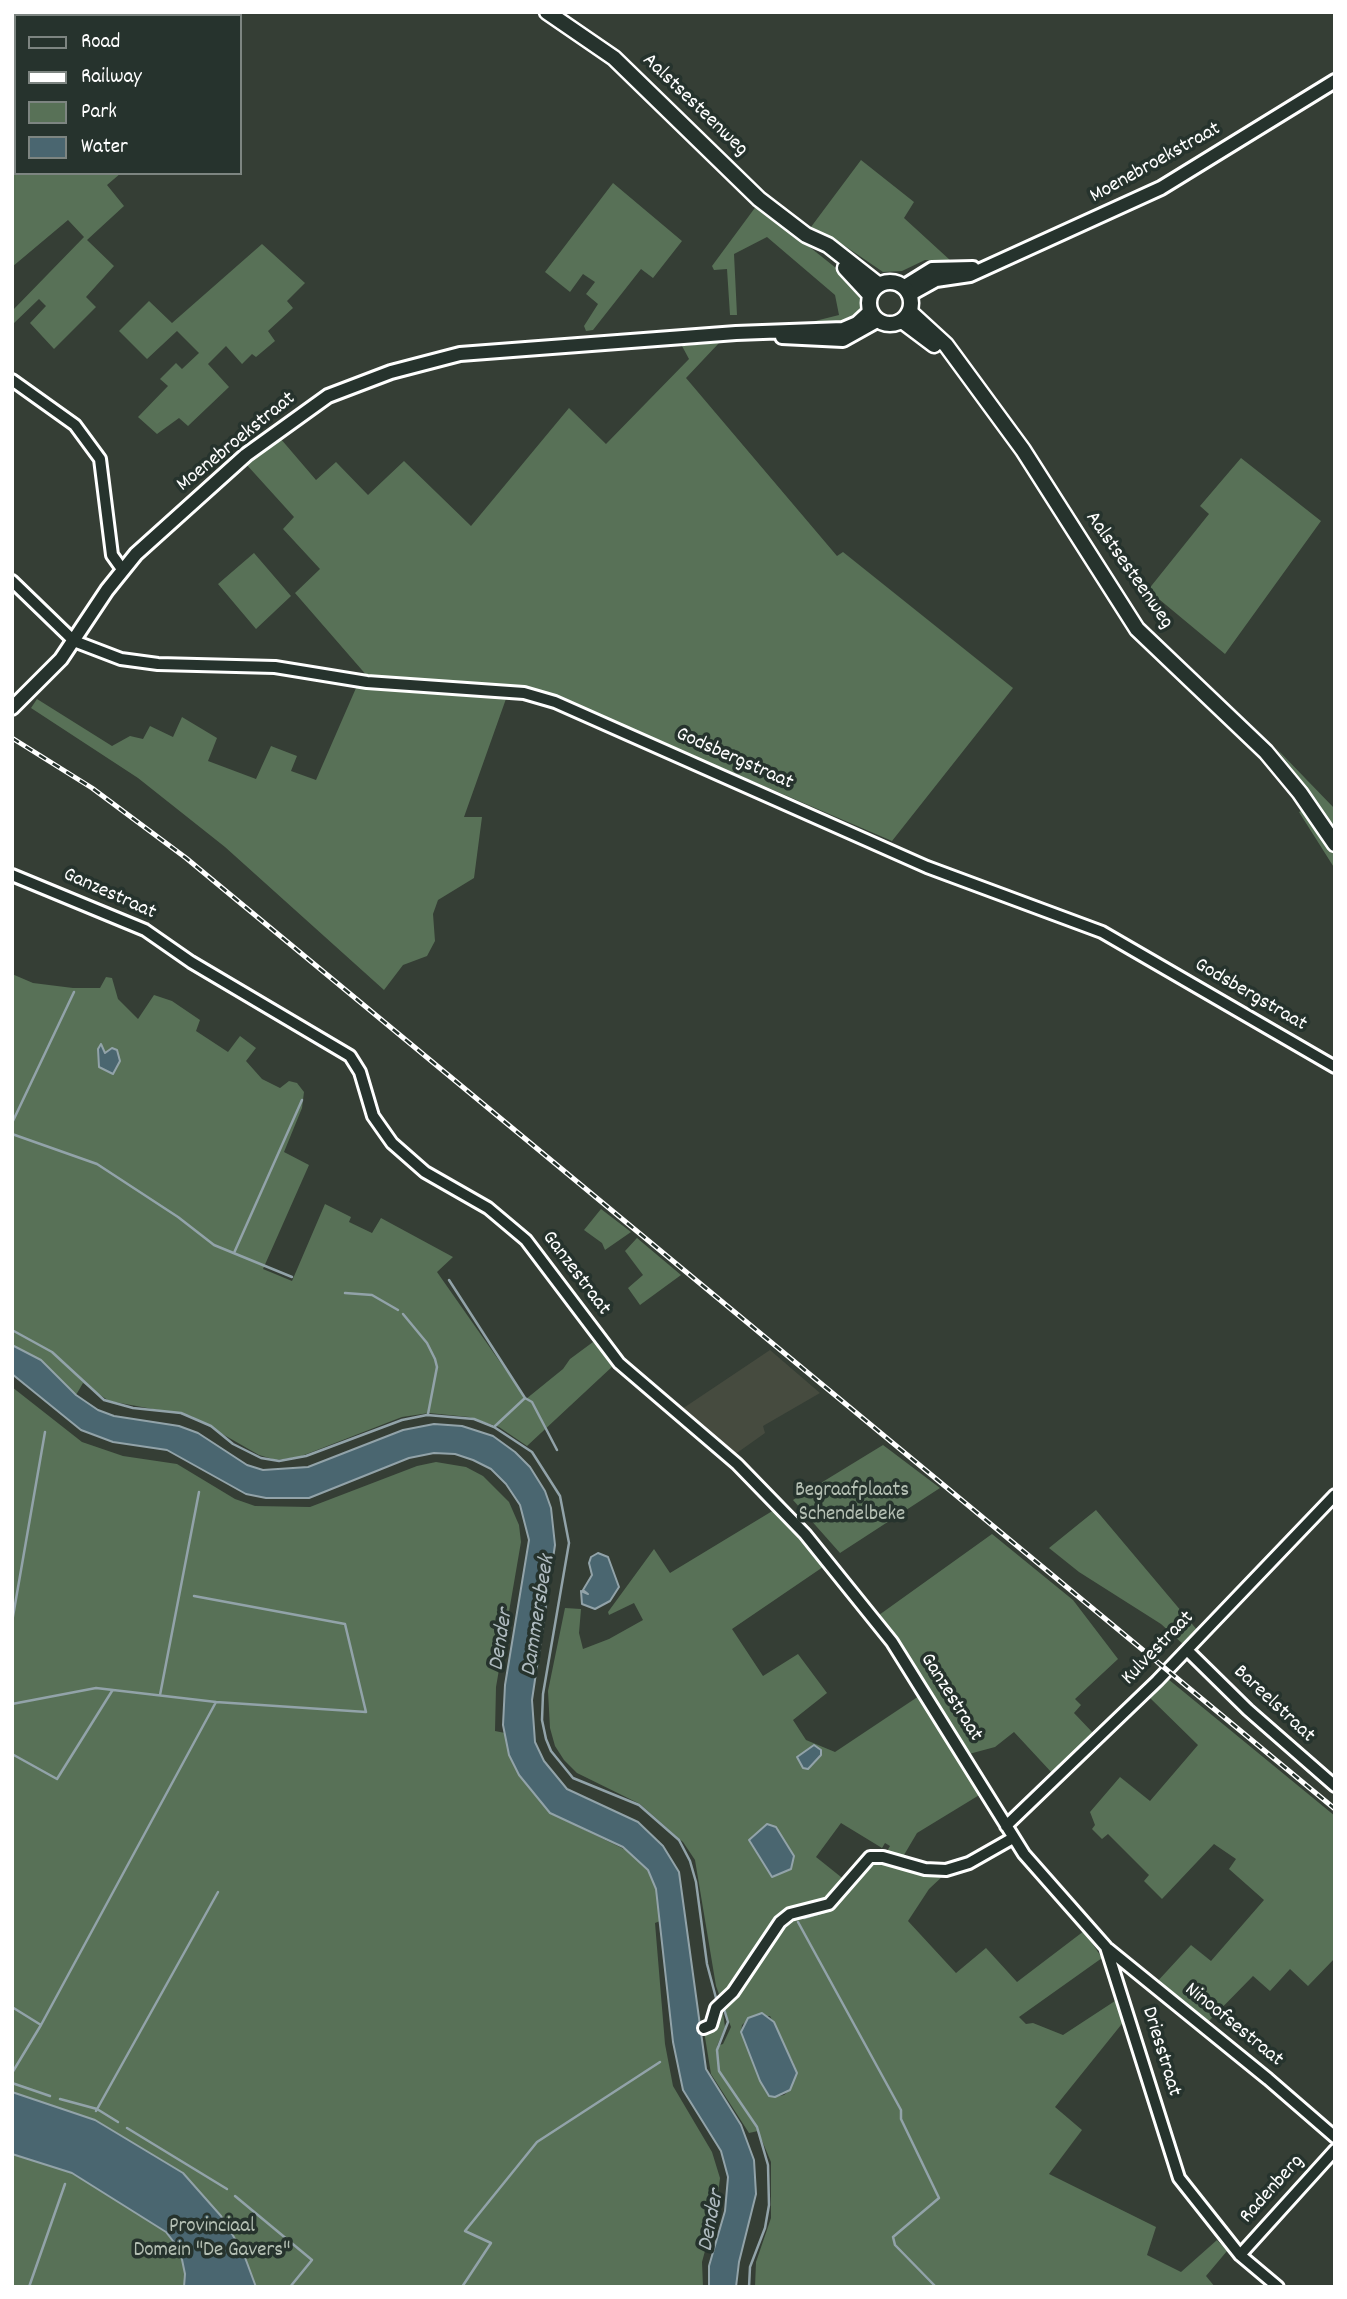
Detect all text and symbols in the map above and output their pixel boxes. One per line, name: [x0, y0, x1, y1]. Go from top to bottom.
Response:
legend: [14, 14, 242, 175]
text: Road: [81, 28, 120, 58]
street label: Aalstsesteenweg: [636, 49, 752, 163]
text: Railway: [81, 63, 142, 93]
text: Park: [81, 98, 117, 128]
street label: Moenebroekstraat: [1086, 118, 1226, 210]
text: Water: [81, 133, 128, 163]
street label: Moenebroekstraat: [172, 387, 302, 499]
street label: Aalstsesteenweg: [1078, 507, 1178, 635]
street label: Godsbergstraat: [671, 723, 797, 797]
street label: Ganzestraat: [59, 863, 159, 927]
street label: Godsbergstraat: [1189, 954, 1311, 1038]
street label: Ganzestraat: [535, 1227, 615, 1321]
park label: Begraafplaats Schendelbeke: [795, 1479, 909, 1529]
water label: Dammersbeek: [517, 1553, 563, 1679]
water label: Dender: [485, 1607, 521, 1673]
street label: Kulvestraat: [1117, 1607, 1201, 1691]
street label: Ganzestraat: [913, 1649, 987, 1747]
street label: Bareelstraat: [1227, 1661, 1319, 1749]
street label: Ninoofsestraat: [1178, 1978, 1288, 2074]
street label: Driesstraat: [1134, 2004, 1186, 2100]
street label: Radenberg: [1235, 2150, 1311, 2230]
water label: Dender: [694, 2188, 732, 2254]
park label: Provinciaal Domein "De Gavers": [133, 2215, 291, 2265]

